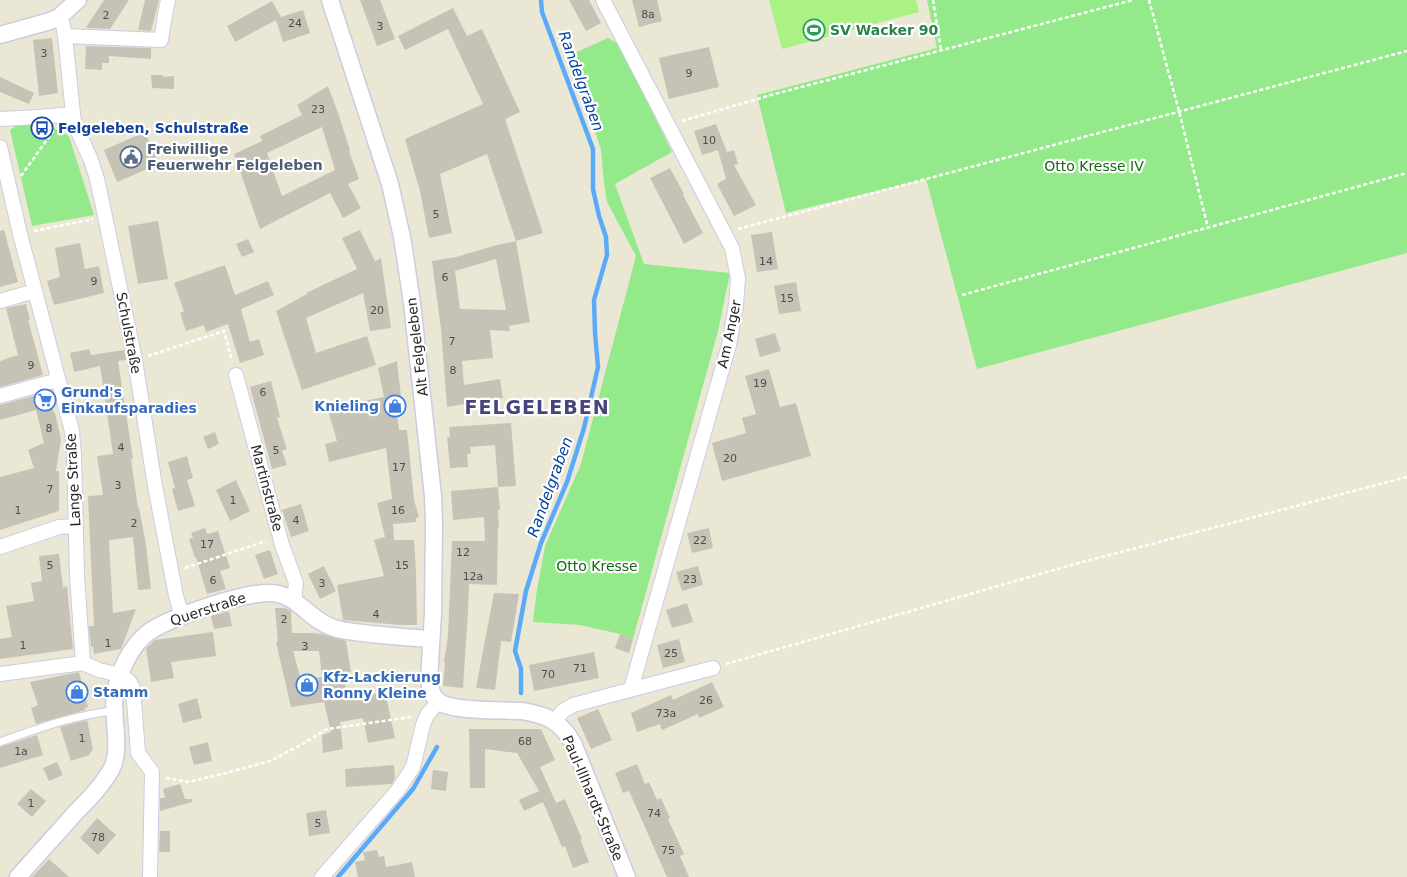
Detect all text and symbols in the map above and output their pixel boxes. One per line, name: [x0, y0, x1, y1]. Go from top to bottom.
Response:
house number: 8a: [641, 8, 655, 21]
house number: 2: [103, 9, 110, 22]
house number: 24: [288, 17, 302, 30]
sports icon: SV Wacker 90: [802, 18, 826, 42]
house number: 3: [377, 20, 384, 33]
place label: SV Wacker 90: [830, 22, 938, 38]
water label: Randelgraben: [555, 28, 607, 134]
house number: 3: [41, 47, 48, 60]
house number: 9: [686, 67, 693, 80]
house number: 23: [311, 103, 325, 116]
bus stop icon: Felgeleben, Schulstraße: [30, 116, 54, 140]
place label: Felgeleben, Schulstraße: [58, 120, 249, 136]
house number: 10: [702, 134, 716, 147]
place label: Freiwillige Feuerwehr Felgeleben: [147, 141, 323, 173]
public building icon: Freiwillige Feuerwehr Felgeleben: [119, 145, 143, 169]
park label: Otto Kresse IV: [1044, 158, 1144, 174]
house number: 5: [433, 208, 440, 221]
house number: 14: [759, 255, 773, 268]
house number: 6: [442, 271, 449, 284]
house number: 9: [91, 275, 98, 288]
street label: Schulstraße: [113, 291, 145, 375]
house number: 15: [780, 292, 794, 305]
street label: Alt Felgeleben: [403, 297, 431, 397]
street label: Am Anger: [714, 298, 744, 370]
house number: 20: [370, 304, 384, 317]
house number: 7: [449, 335, 456, 348]
house number: 9: [28, 359, 35, 372]
house number: 8: [450, 364, 457, 377]
house number: 19: [753, 377, 767, 390]
place label: Grund's Einkaufsparadies: [61, 384, 197, 416]
house number: 6: [260, 386, 267, 399]
supermarket icon: Grund's Einkaufsparadies: [33, 388, 57, 412]
shop icon: Knieling: [383, 394, 407, 418]
district label: FELGELEBEN: [464, 396, 610, 418]
place label: Knieling: [314, 398, 379, 414]
house number: 8: [46, 422, 53, 435]
street label: Lange Straße: [63, 433, 83, 527]
water label: Randelgraben: [524, 434, 576, 540]
house number: 4: [118, 441, 125, 454]
street label: Martinstraße: [248, 443, 286, 533]
house number: 5: [273, 444, 280, 457]
house number: 20: [723, 452, 737, 465]
house number: 17: [392, 461, 406, 474]
house number: 3: [115, 479, 122, 492]
house number: 7: [47, 483, 54, 496]
house number: 1: [230, 494, 237, 507]
house number: 1: [15, 504, 22, 517]
house number: 16: [391, 504, 405, 517]
house number: 4: [293, 514, 300, 527]
house number: 2: [131, 517, 138, 530]
house number: 22: [693, 534, 707, 547]
house number: 17: [200, 538, 214, 551]
house number: 12: [456, 546, 470, 559]
park label: Otto Kresse: [556, 558, 638, 574]
house number: 5: [47, 559, 54, 572]
house number: 15: [395, 559, 409, 572]
house number: 12a: [463, 570, 483, 583]
house number: 23: [683, 573, 697, 586]
house number: 6: [210, 574, 217, 587]
house number: 3: [319, 577, 326, 590]
street label: Querstraße: [168, 589, 248, 629]
house number: 4: [373, 608, 380, 621]
house number: 2: [281, 613, 288, 626]
house number: 1: [105, 637, 112, 650]
house number: 1: [20, 639, 27, 652]
house number: 3: [302, 640, 309, 653]
house number: 25: [664, 647, 678, 660]
house number: 71: [573, 662, 587, 675]
house number: 70: [541, 668, 555, 681]
place label: Kfz-Lackierung Ronny Kleine: [323, 669, 441, 701]
shop icon: Kfz-Lackierung Ronny Kleine: [295, 673, 319, 697]
shop icon: Stamm: [65, 680, 89, 704]
place label: Stamm: [93, 684, 148, 700]
house number: 26: [699, 694, 713, 707]
house number: 73a: [656, 707, 676, 720]
house number: 1: [79, 732, 86, 745]
street label: Paul-Illhardt-Straße: [559, 733, 627, 863]
house number: 68: [518, 735, 532, 748]
house number: 1a: [14, 745, 28, 758]
house number: 1: [28, 797, 35, 810]
house number: 74: [647, 807, 661, 820]
house number: 5: [315, 817, 322, 830]
house number: 78: [91, 831, 105, 844]
house number: 75: [661, 844, 675, 857]

